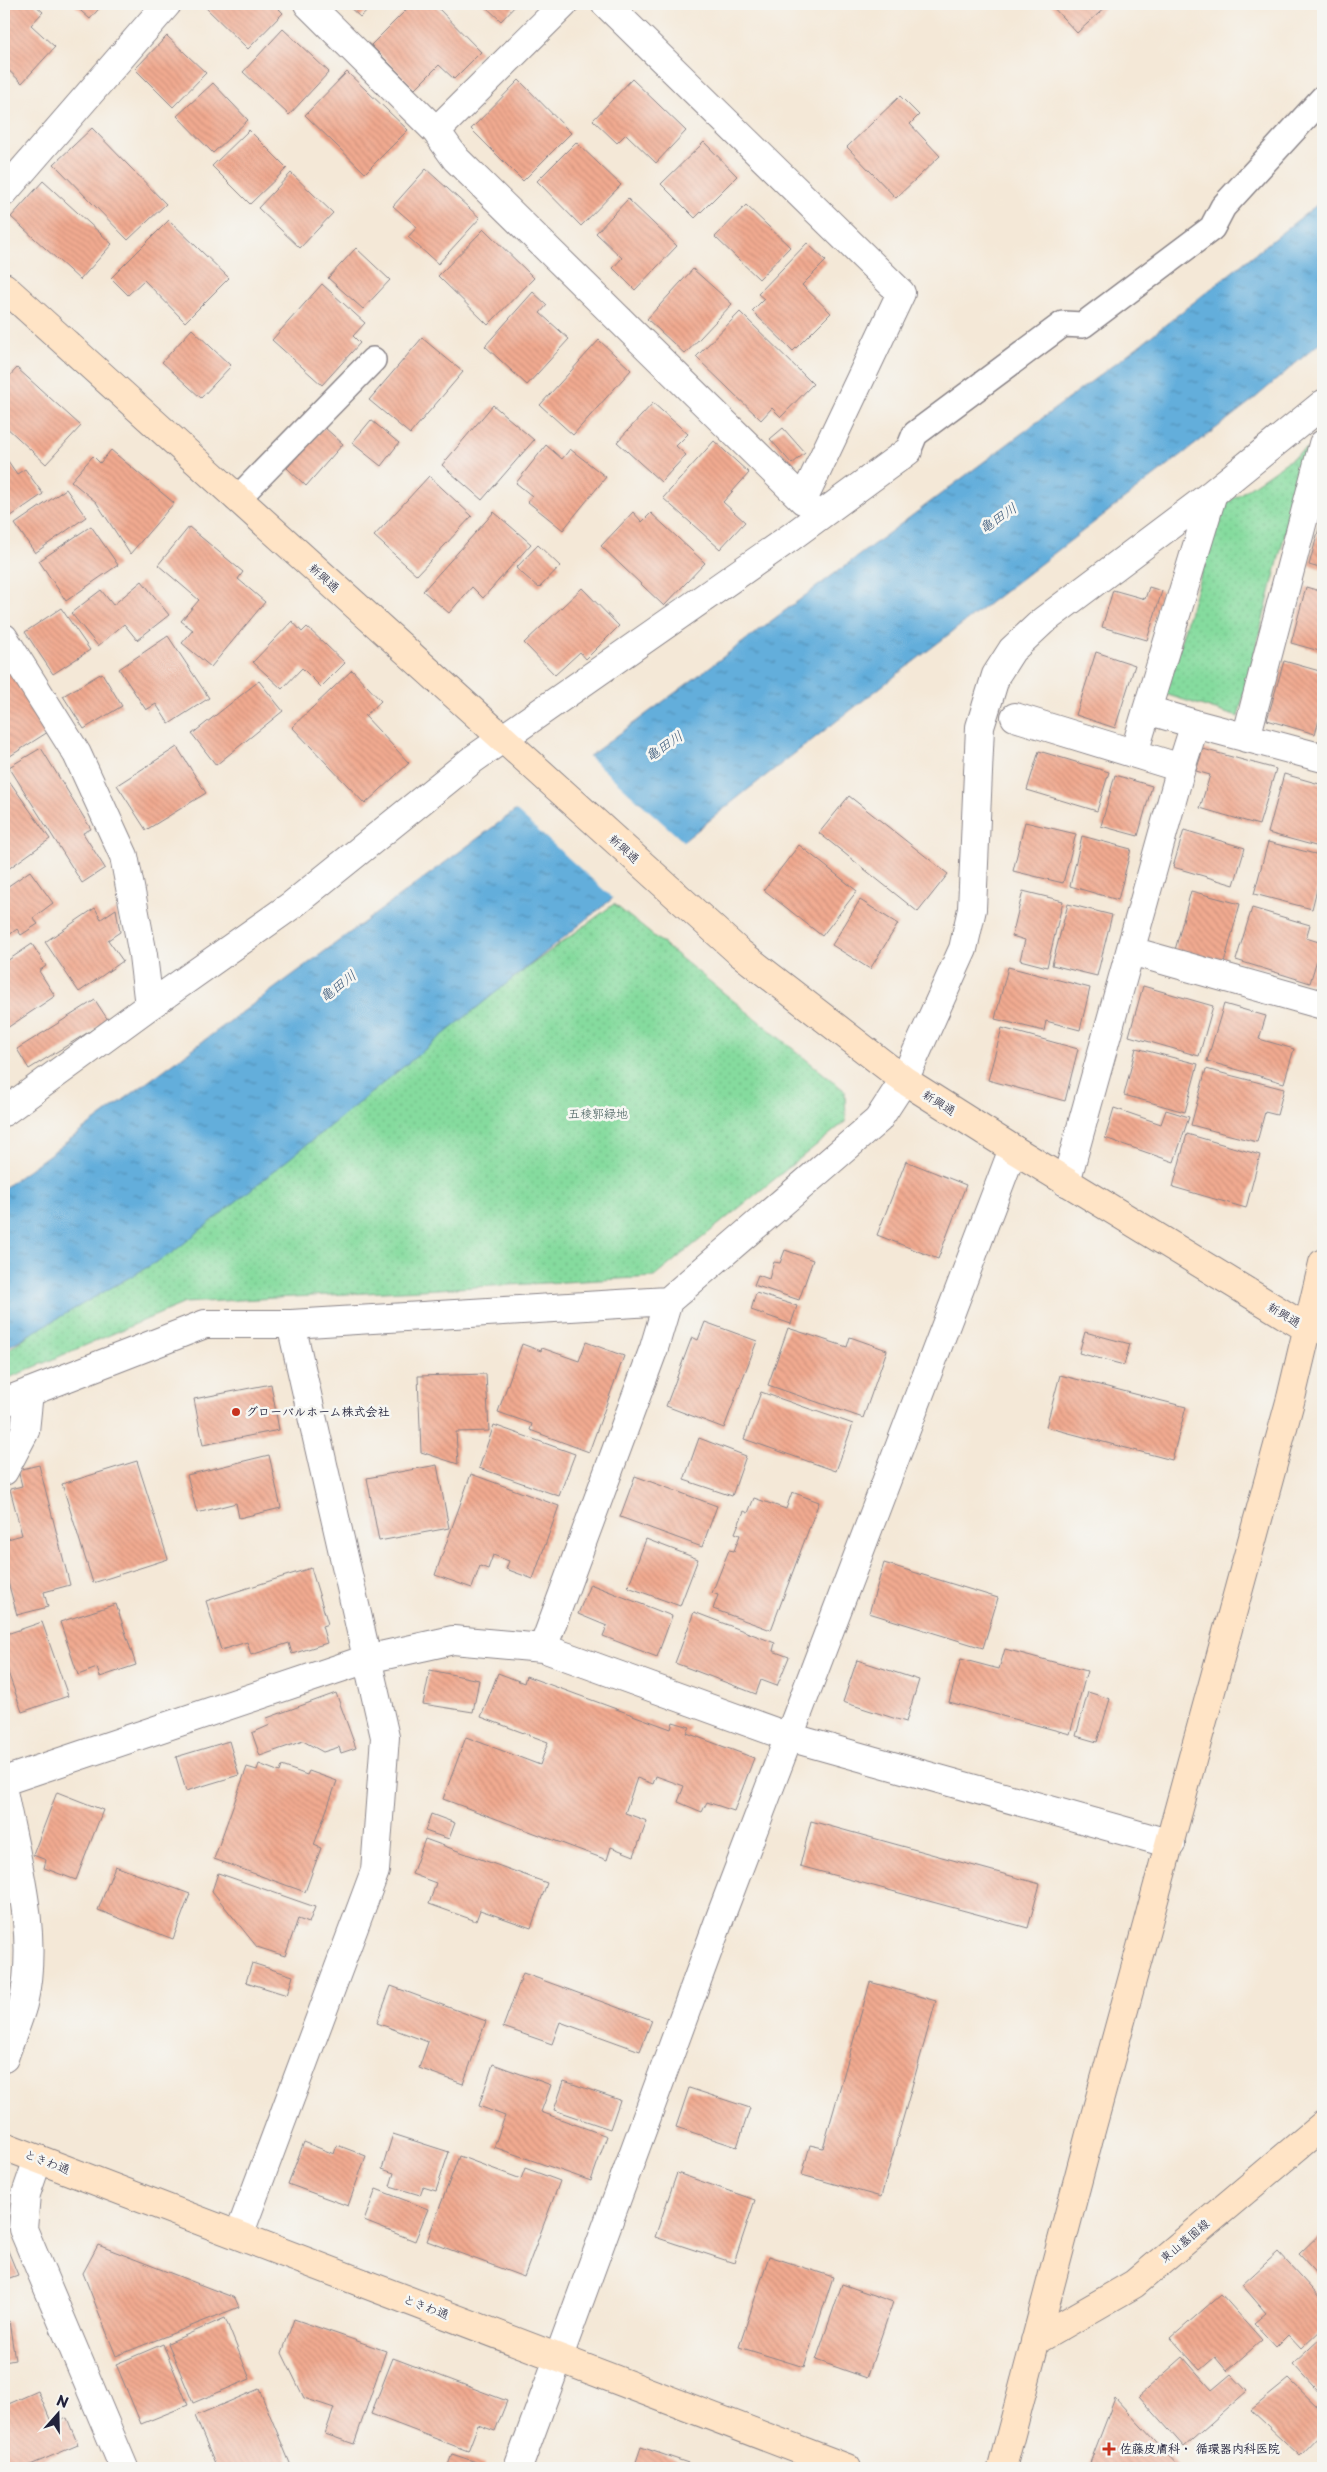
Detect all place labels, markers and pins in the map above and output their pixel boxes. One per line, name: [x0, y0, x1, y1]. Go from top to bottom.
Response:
place label: グローバルホーム株式会社: [246, 1402, 390, 1420]
marker: グローバルホーム株式会社: [230, 1406, 242, 1418]
place label: 佐藤皮膚科・ 循環器内科医院: [1120, 2439, 1280, 2457]
marker: 佐藤皮膚科・ 循環器内科医院: [1102, 2442, 1116, 2456]

